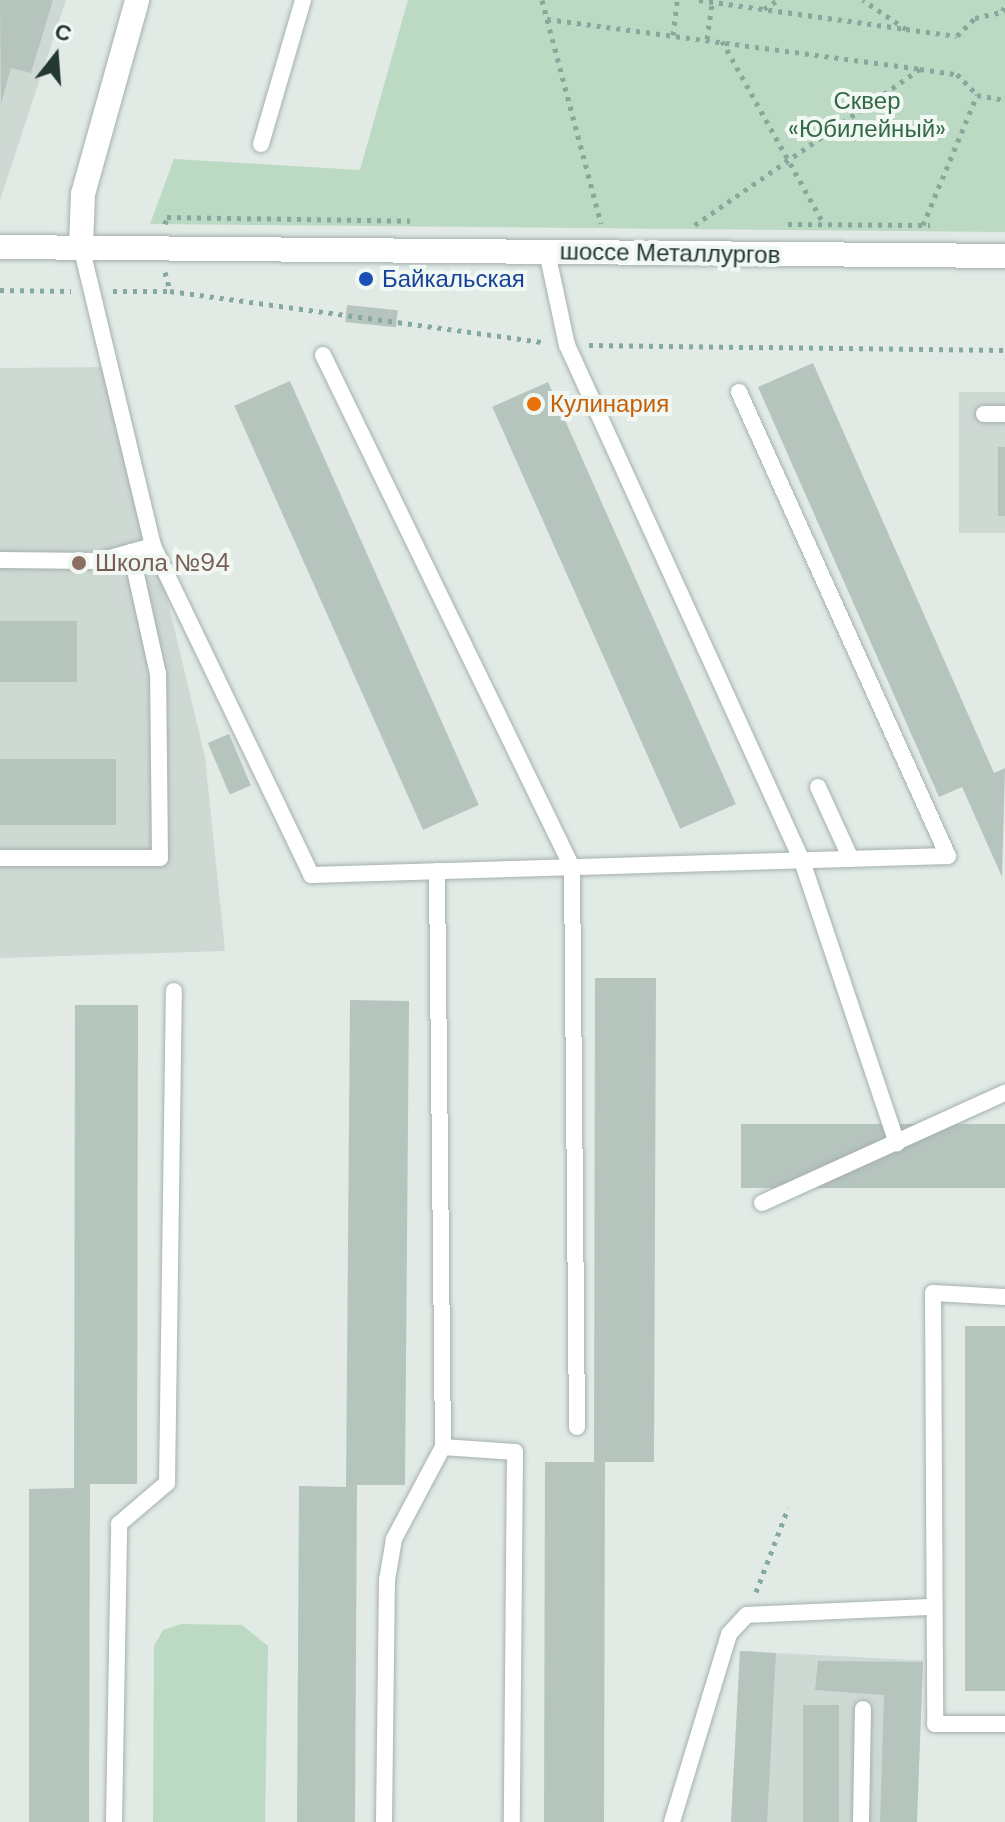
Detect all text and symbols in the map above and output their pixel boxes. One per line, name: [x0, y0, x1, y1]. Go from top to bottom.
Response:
north arrow: [16, 16, 96, 96]
text: С: [51, 16, 75, 49]
park label: Сквер «Юбилейный»: [788, 87, 946, 143]
street label: шоссе Металлургов: [559, 237, 781, 269]
place label: Байкальская: [382, 265, 525, 293]
marker: Байкальская: [357, 270, 375, 288]
place label: Кулинария: [550, 390, 669, 418]
marker: Кулинария: [525, 395, 543, 413]
place label: Школа №94: [95, 549, 230, 577]
marker: Школа №94: [70, 554, 88, 572]

